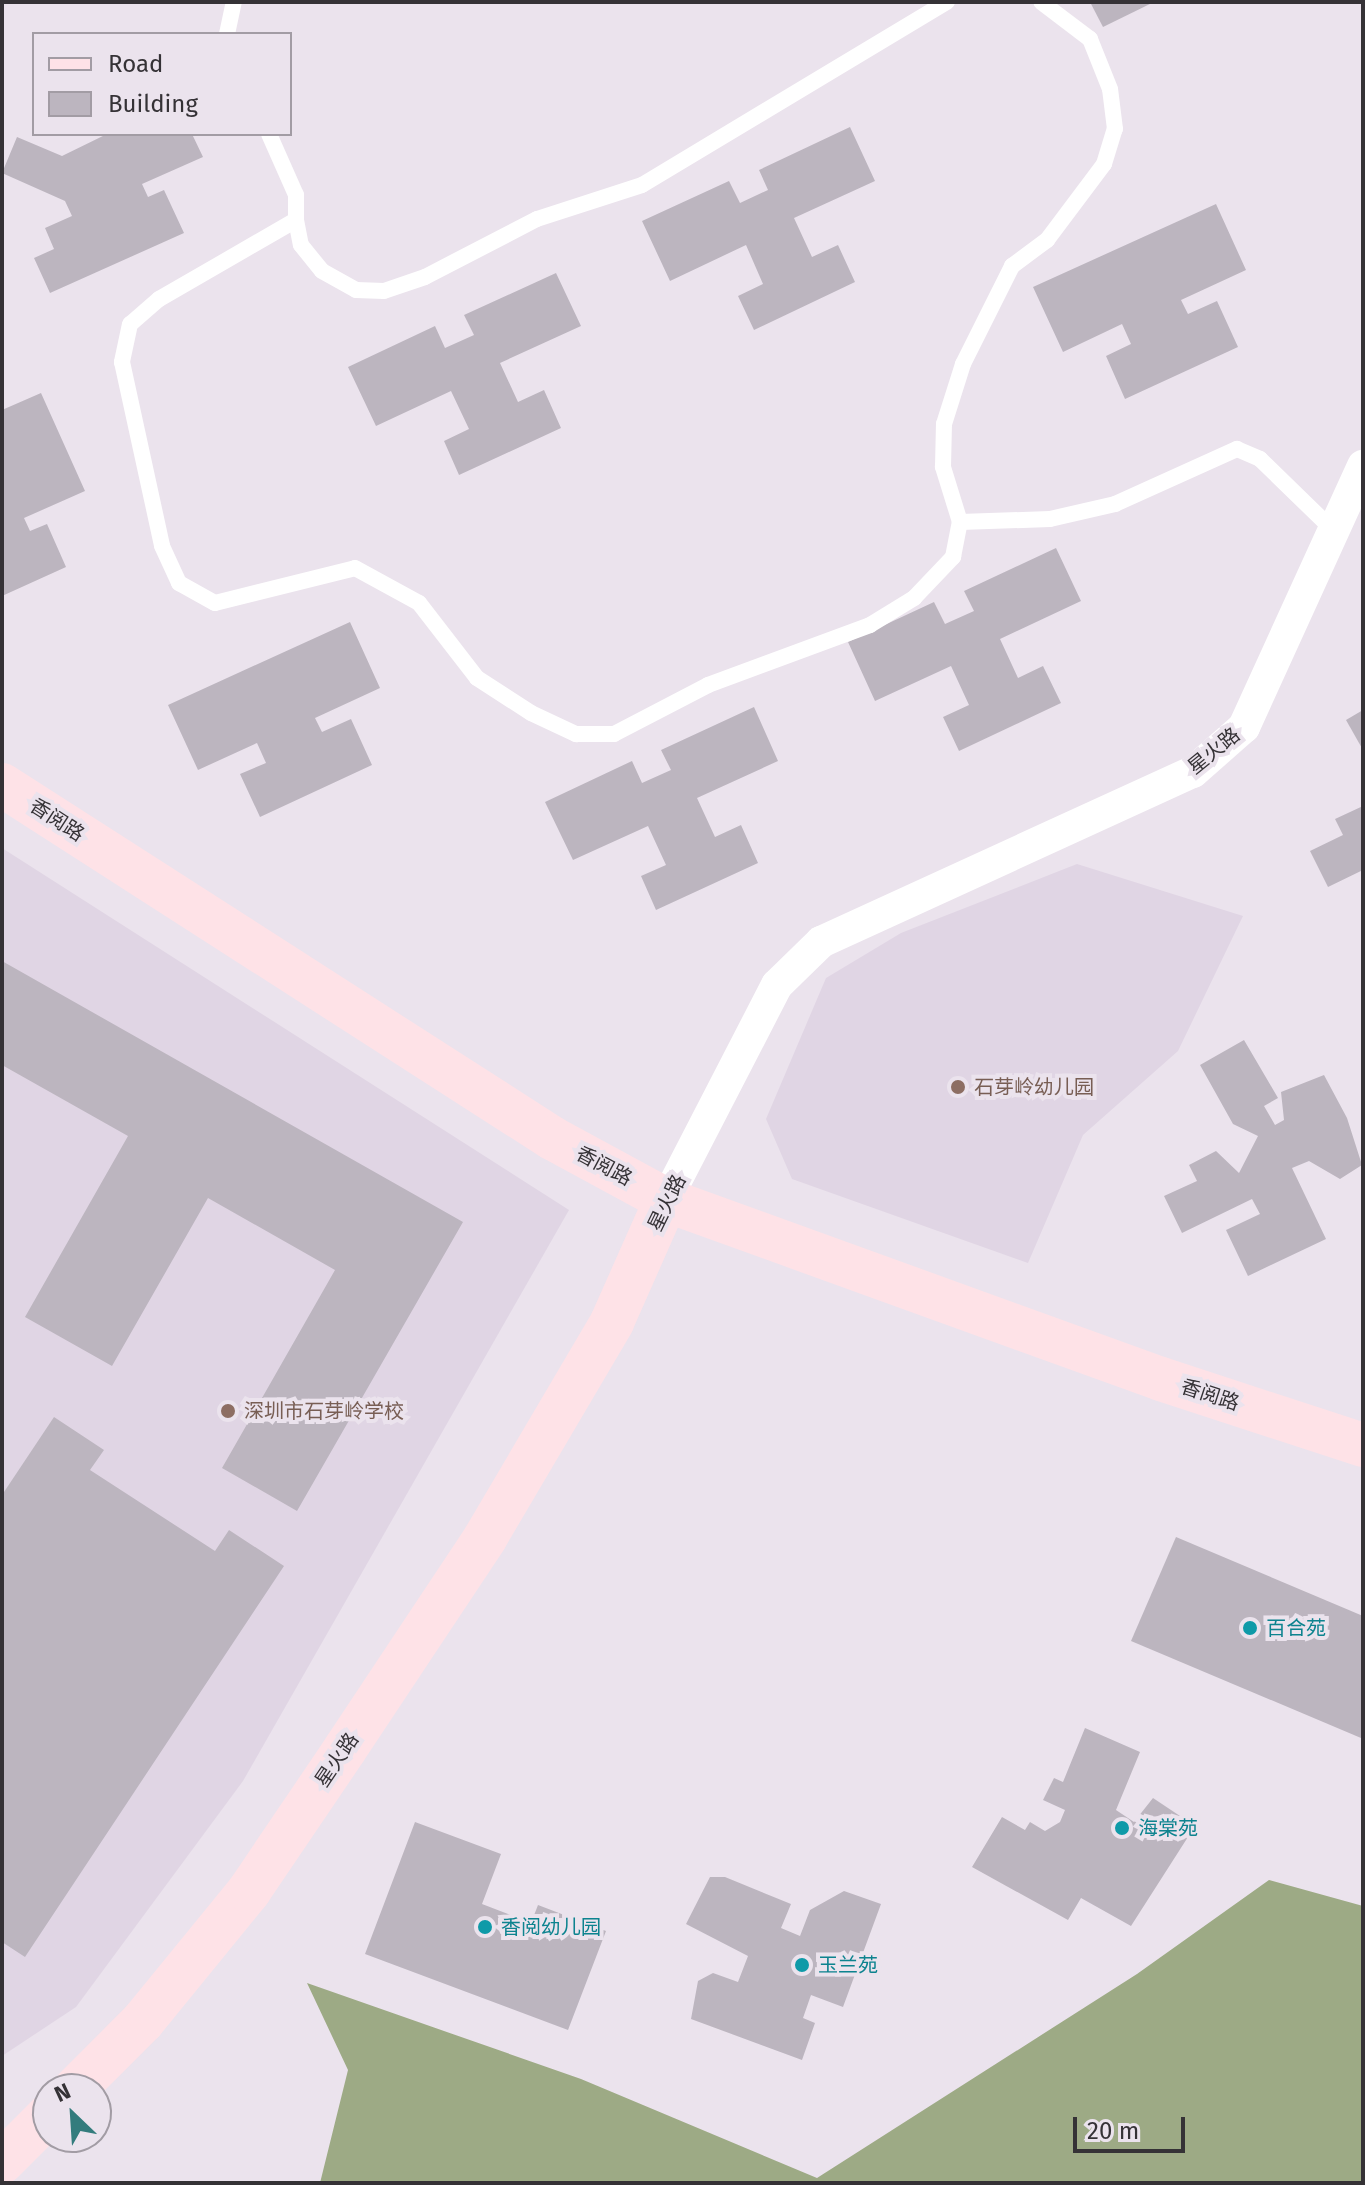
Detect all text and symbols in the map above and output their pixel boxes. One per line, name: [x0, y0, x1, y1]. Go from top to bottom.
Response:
legend: [32, 32, 292, 136]
text: Road: [108, 50, 163, 78]
text: Building: [108, 90, 198, 118]
street label: 星火路: [1183, 723, 1245, 779]
street label: 香阅路: [25, 794, 89, 846]
place label: 石芽岭幼儿园: [974, 1075, 1094, 1099]
marker: 石芽岭幼儿园: [949, 1078, 967, 1096]
street label: 香阅路: [572, 1141, 636, 1191]
street label: 星火路: [643, 1171, 691, 1235]
street label: 香阅路: [1178, 1374, 1242, 1416]
place label: 深圳市石芽岭学校: [244, 1399, 404, 1423]
marker: 深圳市石芽岭学校: [219, 1402, 237, 1420]
place label: 百合苑: [1266, 1616, 1326, 1640]
marker: 百合苑: [1241, 1619, 1259, 1637]
street label: 星火路: [310, 1728, 364, 1792]
place label: 海棠苑: [1138, 1816, 1198, 1840]
marker: 海棠苑: [1113, 1819, 1131, 1837]
place label: 香阅幼儿园: [501, 1915, 601, 1939]
marker: 香阅幼儿园: [476, 1918, 494, 1936]
place label: 玉兰苑: [818, 1953, 878, 1977]
marker: 玉兰苑: [793, 1956, 811, 1974]
north arrow: [32, 2073, 112, 2153]
text: N: [50, 2077, 75, 2108]
scale bar: [1077, 2101, 1189, 2151]
text: 20 m: [1087, 2117, 1139, 2145]

